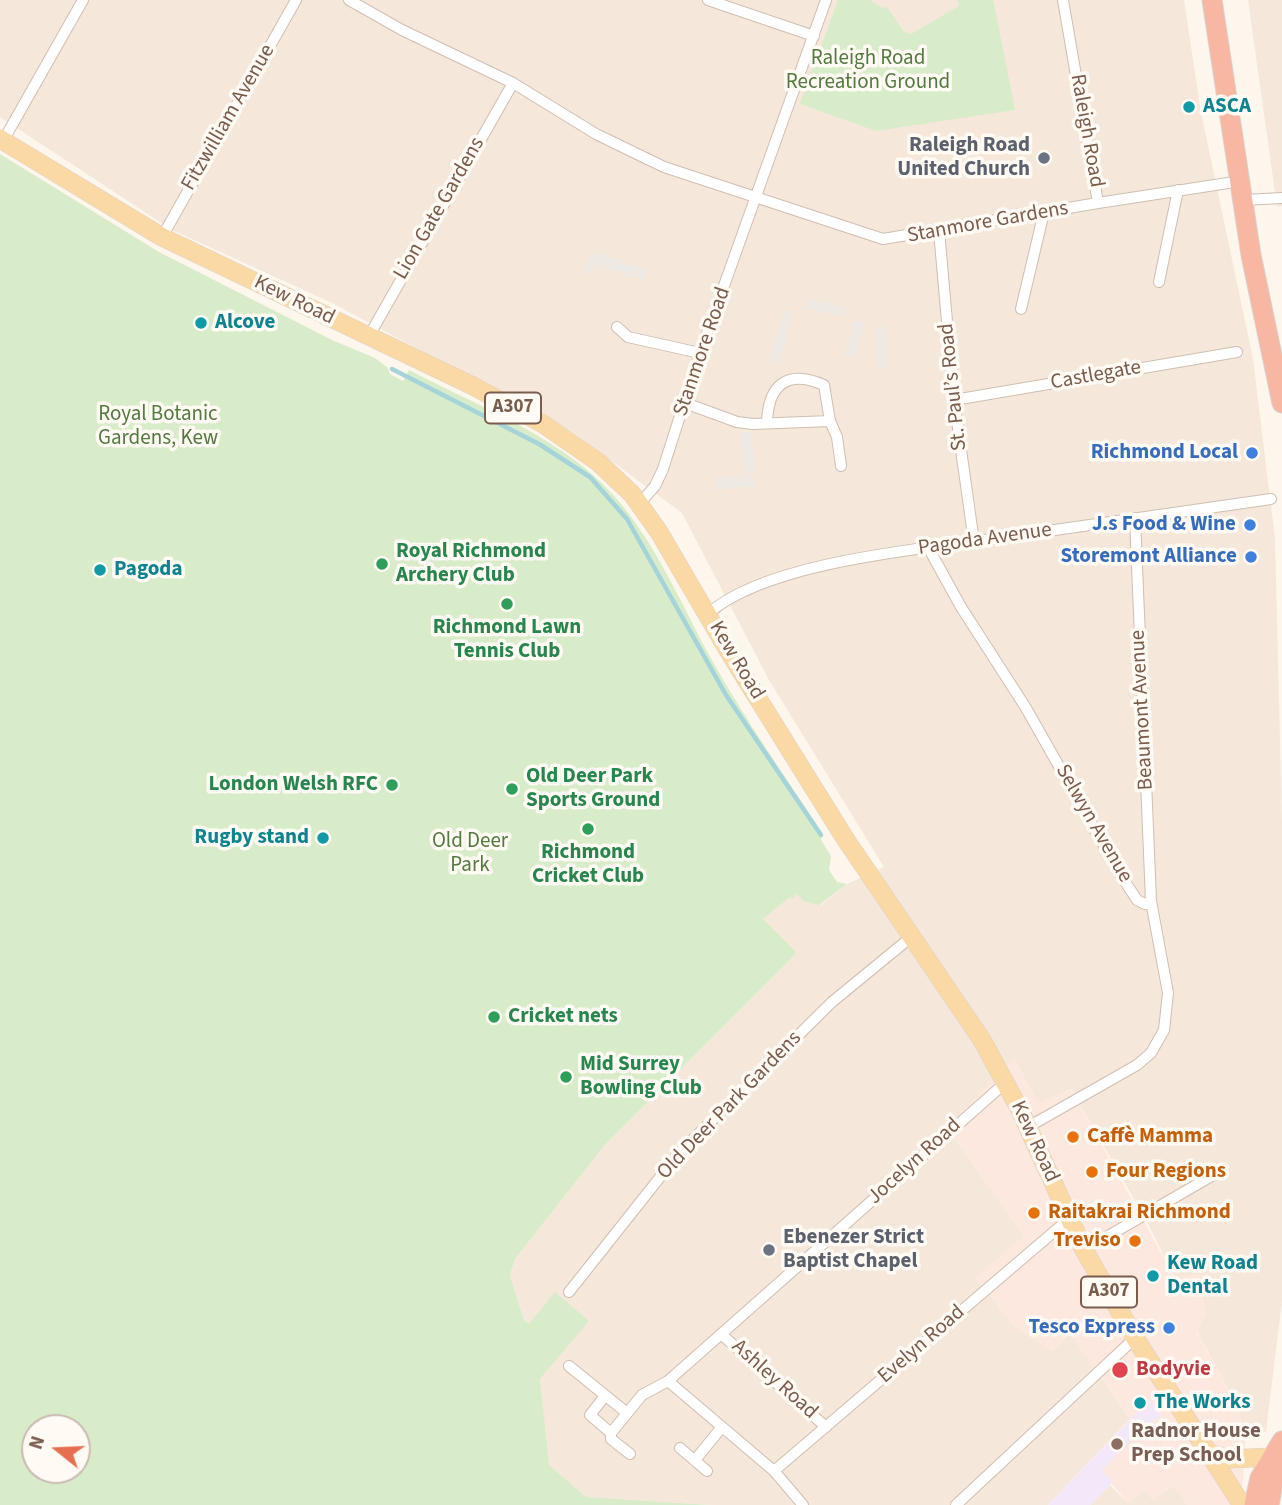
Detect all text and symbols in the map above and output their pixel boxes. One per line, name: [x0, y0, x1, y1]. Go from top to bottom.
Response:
street label: Fitzwilliam Avenue: [177, 40, 281, 196]
park label: Raleigh Road Recreation Ground: [786, 46, 950, 96]
street label: Raleigh Road: [1064, 72, 1108, 190]
place label: ASCA: [1203, 94, 1251, 120]
marker: ASCA: [1181, 99, 1197, 115]
street label: Lion Gate Gardens: [389, 133, 491, 285]
place label: Raleigh Road United Church: [897, 133, 1030, 183]
marker: Raleigh Road United Church: [1036, 150, 1052, 166]
street label: Stanmore Gardens: [906, 196, 1070, 250]
street label: Kew Road: [249, 271, 339, 331]
street label: Stanmore Road: [669, 284, 737, 420]
place label: Alcove: [215, 310, 275, 336]
marker: Alcove: [193, 315, 209, 331]
street label: St. Paul’s Road: [935, 322, 973, 452]
street label: Castlegate: [1049, 356, 1143, 396]
road number: A307: [485, 392, 541, 424]
park label: Royal Botanic Gardens, Kew: [98, 402, 218, 452]
place label: Richmond Local: [1091, 440, 1238, 466]
marker: Richmond Local: [1244, 445, 1260, 461]
place label: J.s Food & Wine: [1092, 512, 1236, 538]
marker: J.s Food & Wine: [1242, 517, 1258, 533]
street label: Pagoda Avenue: [917, 518, 1053, 562]
place label: Royal Richmond Archery Club: [396, 539, 546, 589]
place label: Storemont Alliance: [1061, 544, 1237, 570]
marker: Storemont Alliance: [1243, 549, 1259, 565]
marker: Royal Richmond Archery Club: [374, 556, 390, 572]
place label: Pagoda: [114, 557, 182, 583]
marker: Pagoda: [92, 562, 108, 578]
marker: Richmond Lawn Tennis Club: [499, 596, 515, 612]
place label: Richmond Lawn Tennis Club: [433, 615, 581, 665]
street label: Kew Road: [703, 617, 769, 705]
street label: Beaumont Avenue: [1126, 629, 1160, 791]
street label: Selwyn Avenue: [1049, 760, 1137, 888]
place label: Old Deer Park Sports Ground: [526, 764, 660, 814]
place label: London Welsh RFC: [209, 772, 378, 798]
marker: London Welsh RFC: [384, 777, 400, 793]
marker: Old Deer Park Sports Ground: [504, 781, 520, 797]
marker: Richmond Cricket Club: [580, 821, 596, 837]
place label: Rugby stand: [194, 825, 309, 851]
park label: Old Deer Park: [432, 829, 508, 879]
marker: Rugby stand: [315, 830, 331, 846]
place label: Richmond Cricket Club: [532, 840, 644, 890]
place label: Cricket nets: [508, 1004, 618, 1030]
marker: Cricket nets: [486, 1009, 502, 1025]
street label: Old Deer Park Gardens: [653, 1026, 807, 1186]
place label: Mid Surrey Bowling Club: [580, 1052, 702, 1102]
marker: Mid Surrey Bowling Club: [558, 1069, 574, 1085]
street label: Kew Road: [1004, 1097, 1064, 1187]
street label: Jocelyn Road: [863, 1114, 967, 1210]
place label: Caffè Mamma: [1087, 1124, 1213, 1150]
marker: Caffè Mamma: [1065, 1129, 1081, 1145]
place label: Four Regions: [1106, 1159, 1226, 1185]
marker: Four Regions: [1084, 1164, 1100, 1180]
place label: Raitakrai Richmond: [1048, 1200, 1231, 1226]
marker: Raitakrai Richmond: [1026, 1205, 1042, 1221]
place label: Ebenezer Strict Baptist Chapel: [783, 1225, 924, 1275]
place label: Treviso: [1054, 1228, 1121, 1254]
marker: Treviso: [1127, 1233, 1143, 1249]
marker: Ebenezer Strict Baptist Chapel: [761, 1242, 777, 1258]
place label: Kew Road Dental: [1167, 1251, 1258, 1301]
marker: Kew Road Dental: [1145, 1268, 1161, 1284]
road number: A307: [1081, 1276, 1137, 1308]
street label: Evelyn Road: [873, 1300, 971, 1390]
place label: Tesco Express: [1029, 1315, 1155, 1341]
marker: Tesco Express: [1161, 1320, 1177, 1336]
street label: Ashley Road: [726, 1335, 822, 1425]
place label: Bodyvie: [1136, 1357, 1211, 1383]
marker: Bodyvie: [1110, 1360, 1130, 1380]
place label: The Works: [1154, 1390, 1251, 1416]
marker: The Works: [1132, 1395, 1148, 1411]
north arrow: [21, 1414, 91, 1484]
place label: Radnor House Prep School: [1131, 1419, 1261, 1469]
text: N: [23, 1433, 52, 1453]
marker: Radnor House Prep School: [1109, 1436, 1125, 1452]

